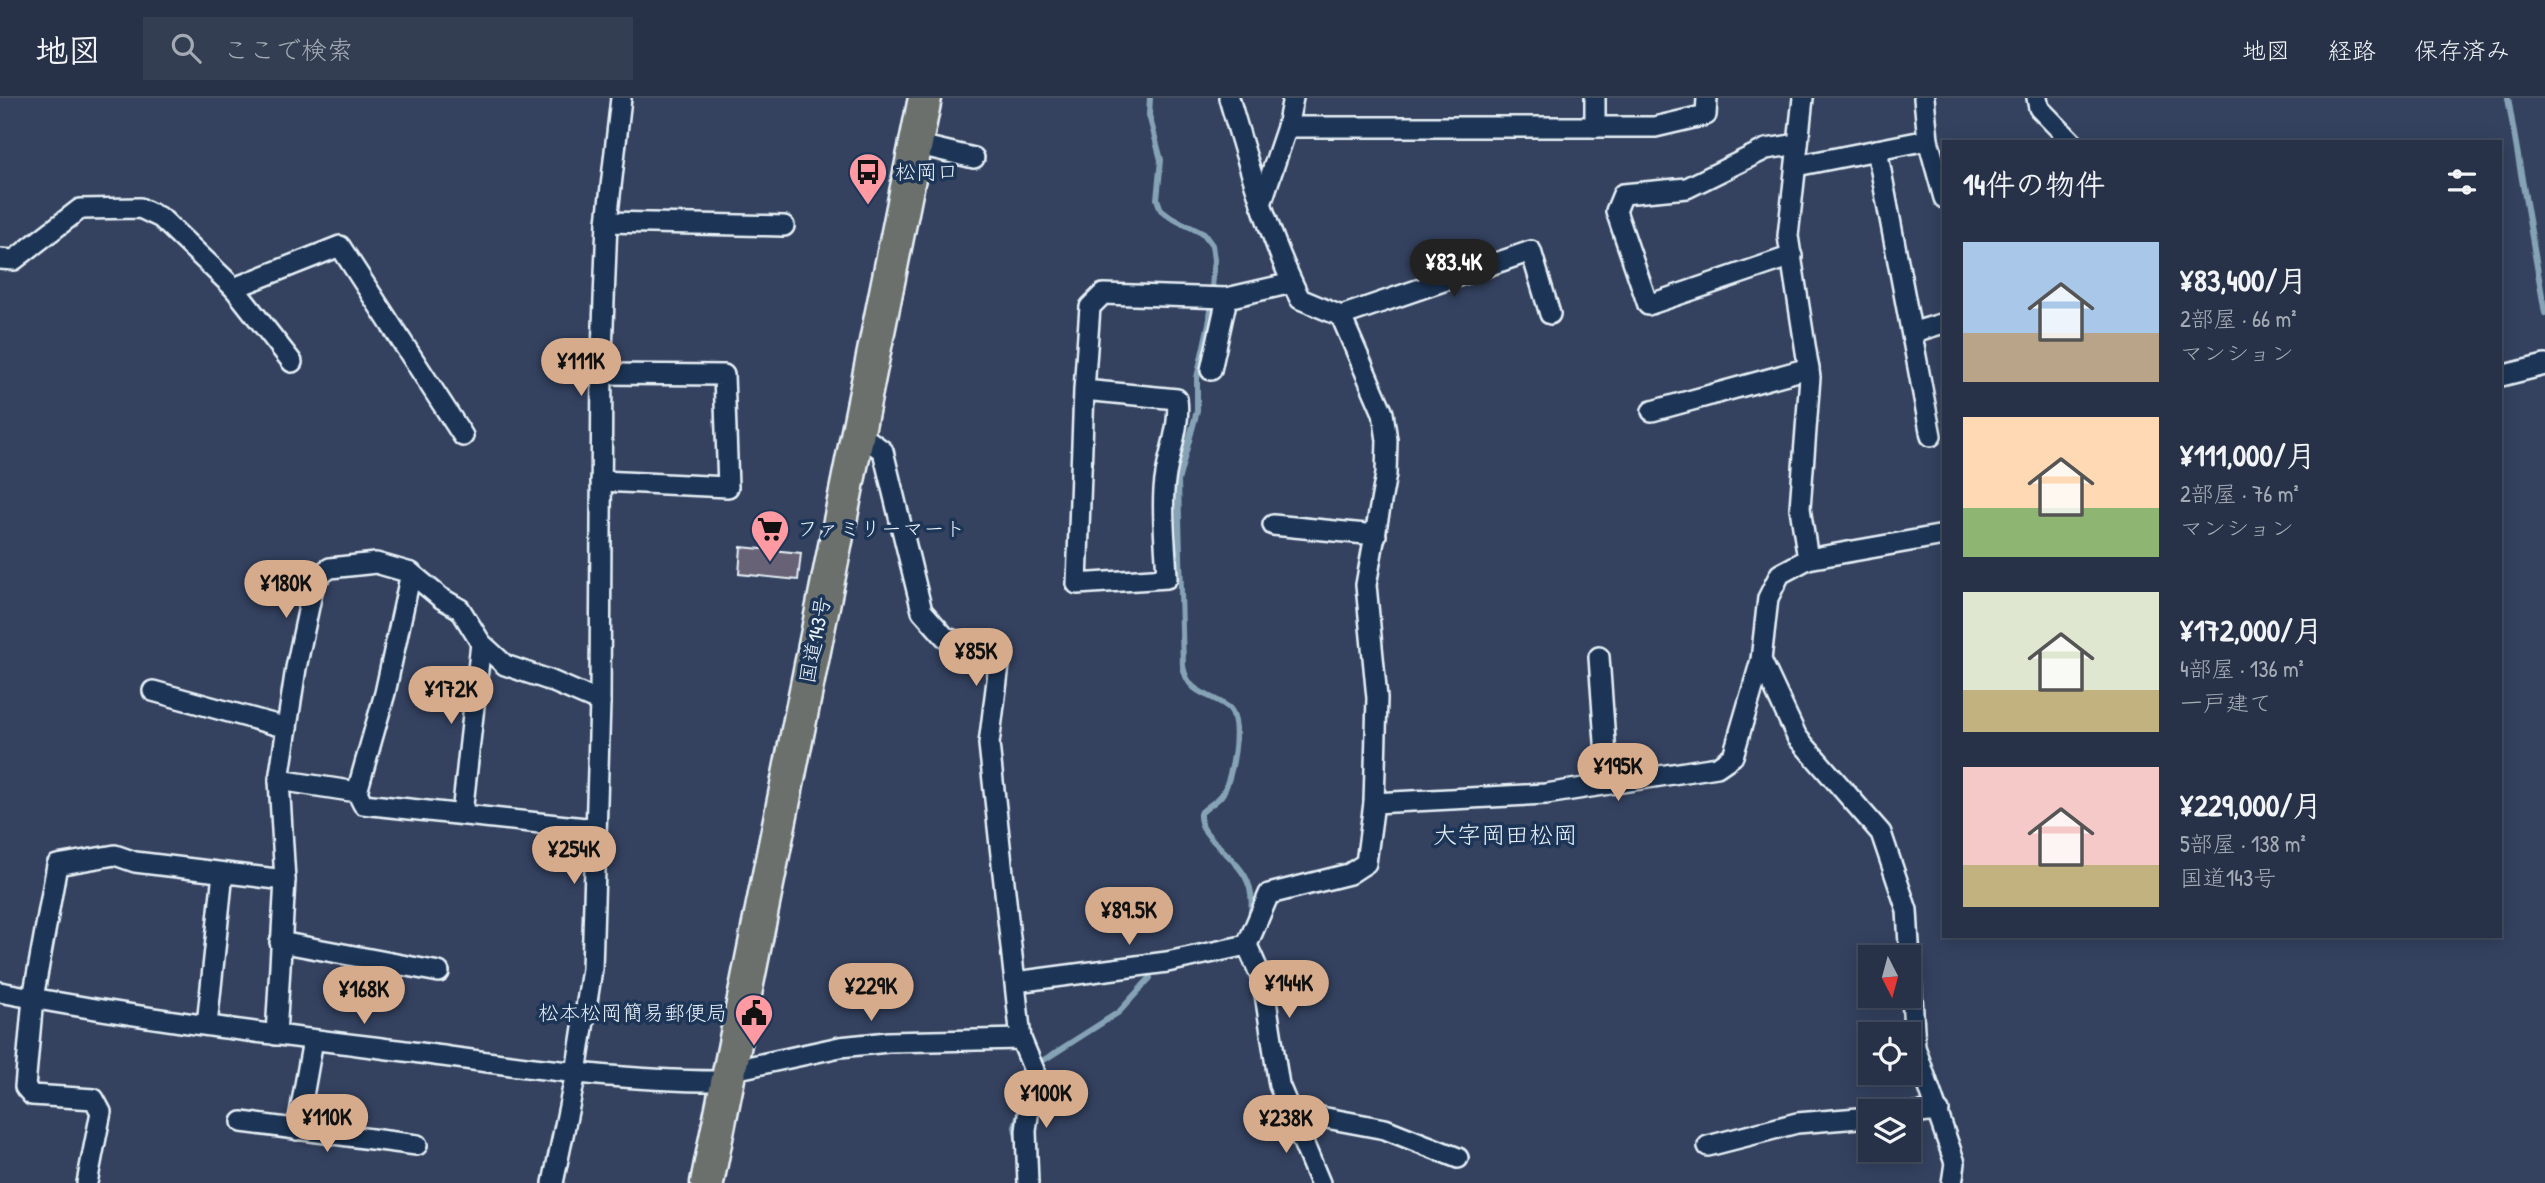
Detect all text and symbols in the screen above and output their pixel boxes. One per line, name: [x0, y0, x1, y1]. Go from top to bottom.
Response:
search box: [143, 17, 633, 80]
text: 地図: [35, 28, 101, 72]
icon: search: [167, 29, 205, 67]
text: ここで検索: [223, 32, 353, 67]
text: 地図: [2242, 34, 2290, 66]
text: 経路: [2328, 34, 2376, 66]
text: 保存済み: [2414, 34, 2510, 66]
bus stop icon: 松岡口: [847, 151, 889, 206]
place label: 松岡口: [895, 157, 958, 186]
icon: filters: [2443, 163, 2481, 201]
text: 14件の物件: [1963, 164, 2105, 204]
pin: ¥83.4K: [1397, 240, 1511, 299]
text: ¥83.4K: [1426, 246, 1482, 277]
text: ¥83,400/月: [2180, 260, 2307, 300]
icon: home: [2019, 270, 2103, 354]
text: 2部屋 · 66 m²: [2180, 303, 2297, 334]
text: マンション: [2180, 337, 2294, 368]
pin: ¥111K: [532, 338, 630, 398]
text: ¥111K: [557, 345, 605, 376]
text: ¥111,000/月: [2180, 435, 2316, 475]
icon: home: [2019, 445, 2103, 529]
text: 2部屋 · 76 m²: [2180, 478, 2299, 509]
supermarket icon: ファミリーマート: [749, 508, 791, 563]
text: マンション: [2180, 512, 2294, 543]
place label: ファミリーマート: [797, 514, 965, 543]
pin: ¥180K: [237, 560, 335, 620]
text: ¥180K: [260, 567, 312, 598]
street label: 国道143号: [792, 594, 837, 686]
text: ¥172,000/月: [2180, 610, 2323, 650]
icon: home: [2019, 620, 2103, 704]
pin: ¥85K: [935, 628, 1017, 688]
text: ¥85K: [955, 635, 997, 666]
text: 4部屋 · 136 m²: [2180, 653, 2304, 684]
pin: ¥172K: [402, 666, 500, 726]
text: ¥172K: [424, 673, 478, 704]
text: 一戸建て: [2180, 687, 2272, 718]
pin: ¥195K: [1569, 744, 1667, 803]
text: ¥195K: [1593, 750, 1643, 781]
text: ¥229,000/月: [2180, 785, 2322, 825]
icon: home: [2019, 795, 2103, 879]
district label: 大字岡田松岡: [1433, 818, 1577, 850]
pin: ¥254K: [525, 826, 623, 886]
text: 5部屋 · 138 m²: [2180, 828, 2306, 859]
text: ¥254K: [548, 833, 600, 864]
text: 国道143号: [2180, 862, 2276, 893]
pin: ¥89.5K: [1072, 888, 1186, 947]
text: ¥89.5K: [1101, 894, 1157, 925]
north arrow: [1858, 945, 1922, 1008]
map controls: [1858, 945, 1921, 1162]
pin: ¥144K: [1240, 960, 1338, 1020]
pin: ¥229K: [822, 964, 920, 1023]
pin: ¥168K: [315, 967, 413, 1026]
text: ¥144K: [1265, 967, 1313, 998]
text: ¥229K: [845, 970, 897, 1001]
text: ¥168K: [339, 973, 389, 1004]
public building icon: 松本松岡簡易郵便局: [733, 992, 775, 1047]
place label: 松本松岡簡易郵便局: [538, 998, 727, 1027]
button: locate: [1858, 1022, 1921, 1085]
pin: ¥100K: [997, 1070, 1095, 1130]
text: ¥100K: [1020, 1077, 1072, 1108]
pin: ¥110K: [278, 1094, 376, 1154]
pin: ¥238K: [1237, 1096, 1335, 1155]
button: layers: [1858, 1099, 1921, 1162]
text: ¥110K: [302, 1101, 352, 1132]
text: ¥238K: [1259, 1102, 1313, 1133]

